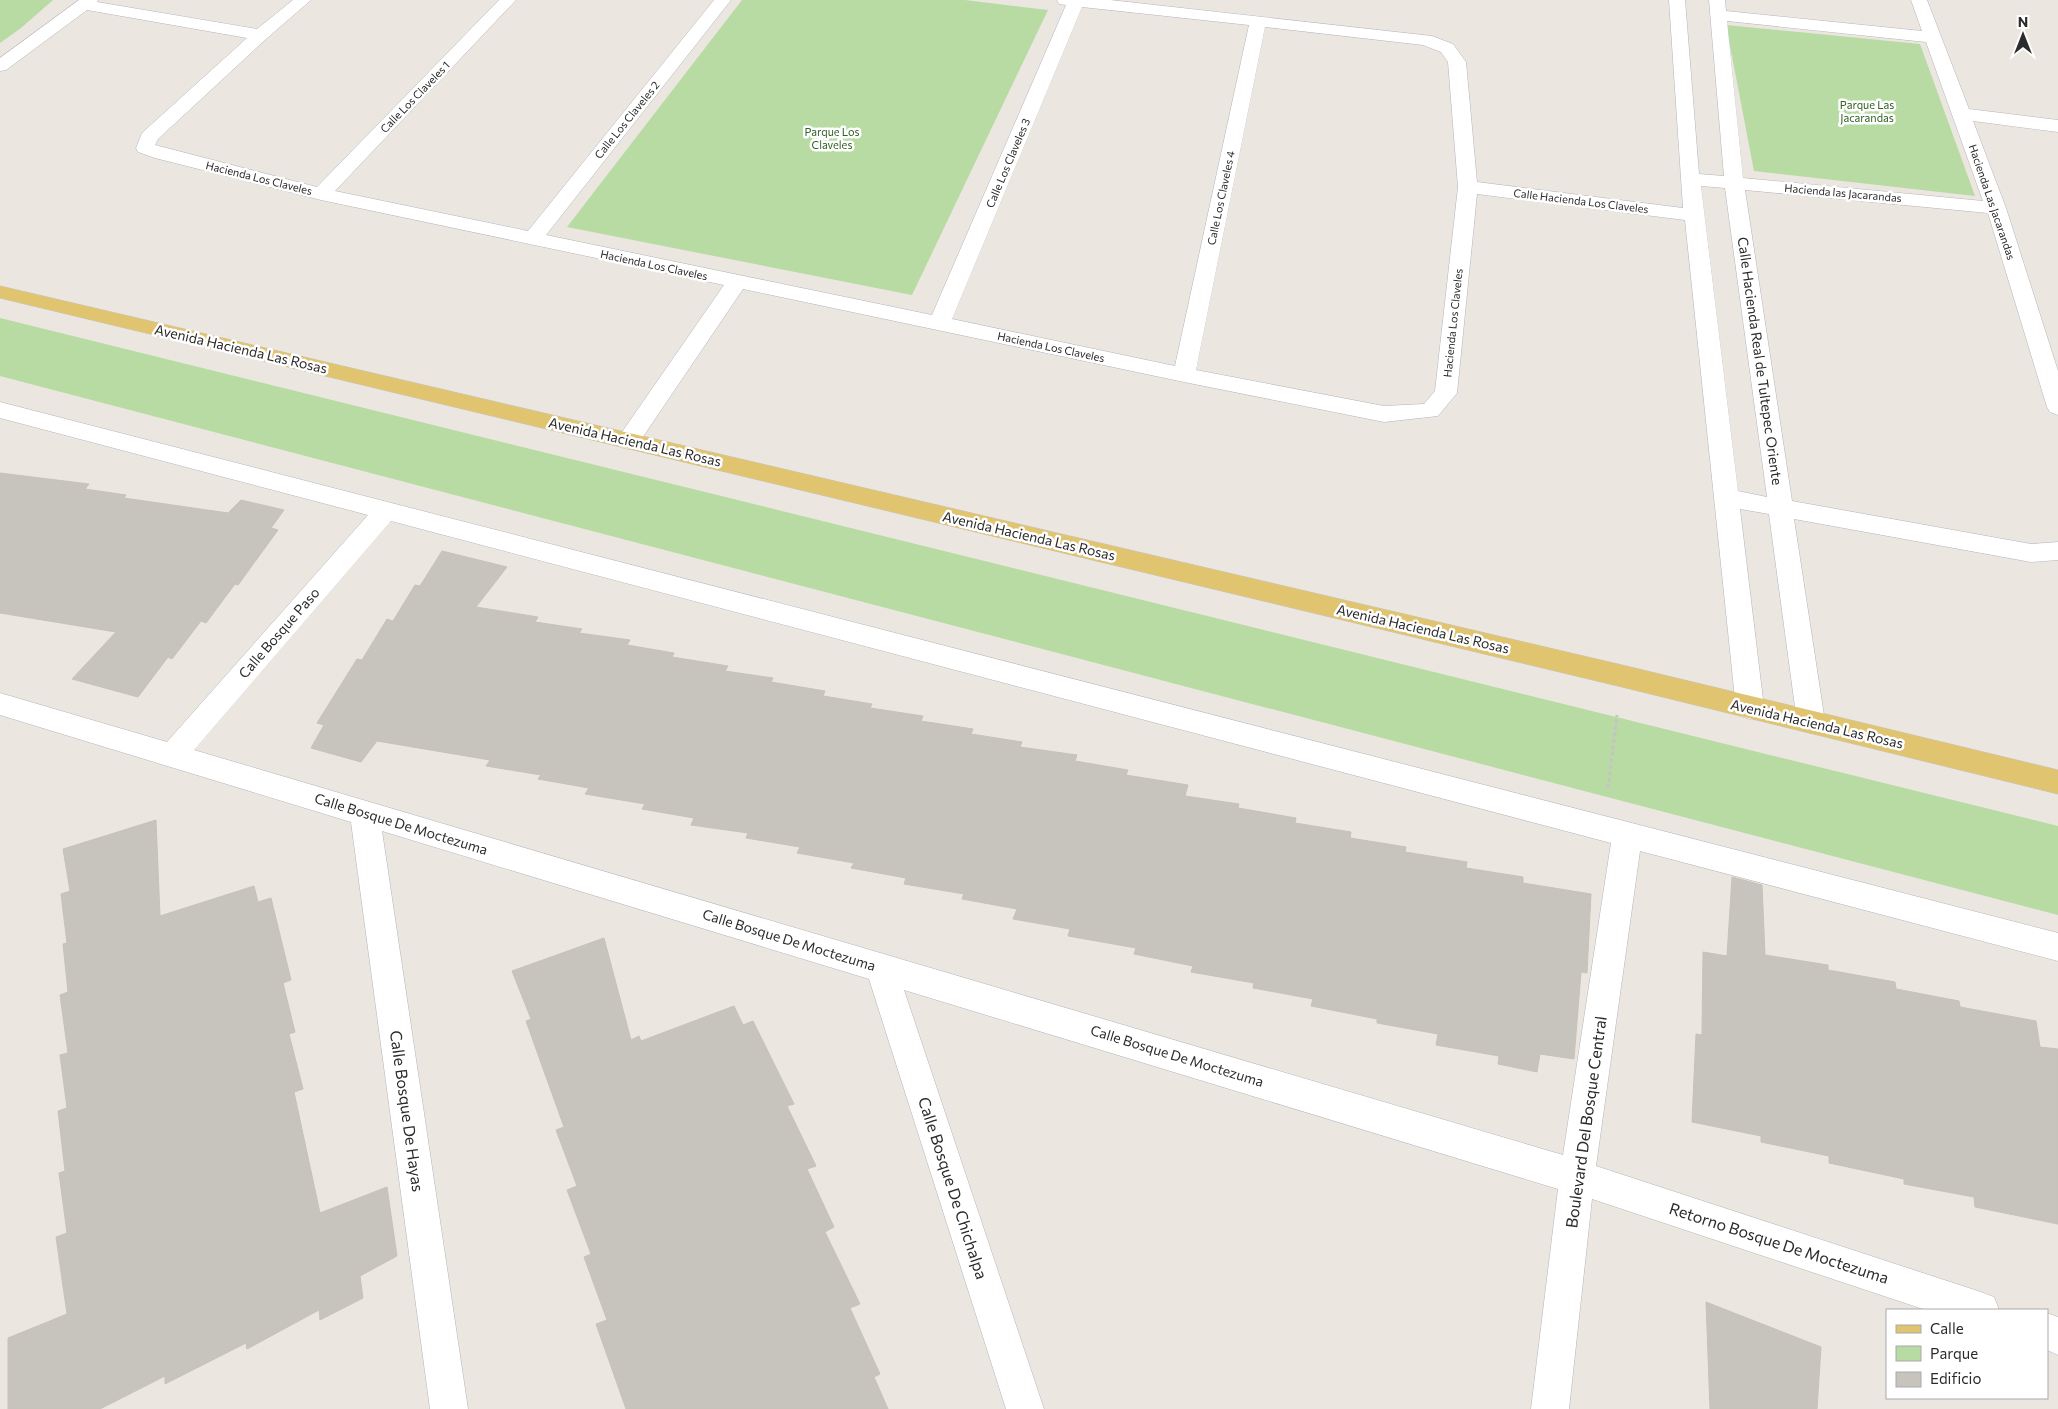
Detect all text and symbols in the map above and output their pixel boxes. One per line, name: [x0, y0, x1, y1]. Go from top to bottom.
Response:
north arrow: [1998, 10, 2048, 60]
text: N: [2018, 13, 2028, 30]
street label: Calle Los Claveles 1: [377, 58, 452, 135]
street label: Calle Los Claveles 2: [591, 78, 662, 161]
park label: Parque Las Jacarandas: [1840, 98, 1894, 125]
street label: Calle Los Claveles 3: [983, 116, 1032, 209]
park label: Parque Los Claveles: [804, 125, 860, 151]
street label: Hacienda Las Jacarandas: [1966, 142, 2018, 262]
street label: Calle Los Claveles 4: [1204, 149, 1237, 246]
street label: Hacienda Los Claveles: [205, 158, 314, 197]
street label: Hacienda las Jacarandas: [1784, 181, 1902, 205]
street label: Calle Hacienda Los Claveles: [1513, 186, 1649, 215]
street label: Calle Hacienda Real de Tultepec Oriente: [1735, 236, 1786, 486]
street label: Hacienda Los Claveles: [599, 247, 709, 282]
street label: Hacienda Los Claveles: [1440, 268, 1465, 378]
street label: Avenida Hacienda Las Rosas: [153, 320, 329, 377]
street label: Hacienda Los Claveles: [996, 329, 1106, 364]
street label: Avenida Hacienda Las Rosas: [547, 413, 723, 470]
street label: Avenida Hacienda Las Rosas: [941, 507, 1117, 564]
street label: Calle Bosque Paso: [235, 584, 323, 682]
street label: Avenida Hacienda Las Rosas: [1335, 600, 1511, 657]
street label: Avenida Hacienda Las Rosas: [1729, 695, 1905, 752]
street label: Calle Bosque De Moctezuma: [313, 789, 490, 858]
street label: Calle Bosque De Moctezuma: [701, 905, 878, 974]
street label: Boulevard Del Bosque Central: [1561, 1015, 1610, 1229]
street label: Calle Bosque De Moctezuma: [1089, 1021, 1266, 1090]
street label: Calle Bosque De Hayas: [387, 1029, 428, 1193]
street label: Calle Bosque De Chichalpa: [915, 1094, 992, 1281]
street label: Retorno Bosque De Moctezuma: [1667, 1198, 1891, 1287]
legend: [1886, 1309, 2048, 1399]
text: Calle: [1930, 1319, 1964, 1337]
text: Parque: [1930, 1344, 1978, 1362]
text: Edificio: [1930, 1369, 1981, 1387]

